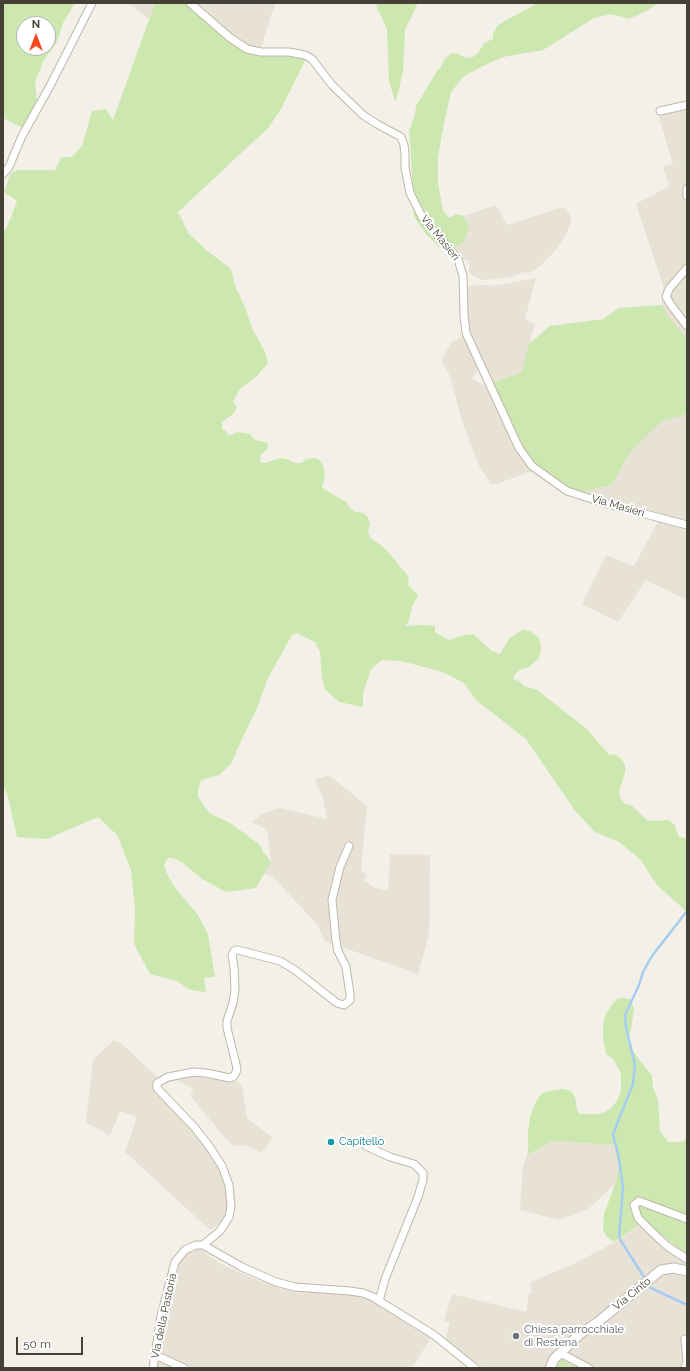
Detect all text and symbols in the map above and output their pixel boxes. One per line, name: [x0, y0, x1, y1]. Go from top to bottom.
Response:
north arrow: [16, 16, 56, 56]
text: N: [32, 18, 40, 31]
street label: Via Masieri: [418, 213, 462, 263]
street label: Via Masieri: [590, 492, 646, 520]
place label: Capitello: [339, 1135, 384, 1149]
marker: Capitello: [326, 1137, 336, 1147]
street label: Via della Pastoria: [148, 1272, 180, 1360]
street label: Via Cinto: [610, 1275, 654, 1313]
place label: Chiesa parrocchiale di Restena: [524, 1323, 624, 1349]
scale bar: [18, 1329, 85, 1355]
marker: Chiesa parrocchiale di Restena: [511, 1331, 521, 1341]
text: 50 m: [23, 1337, 51, 1351]

